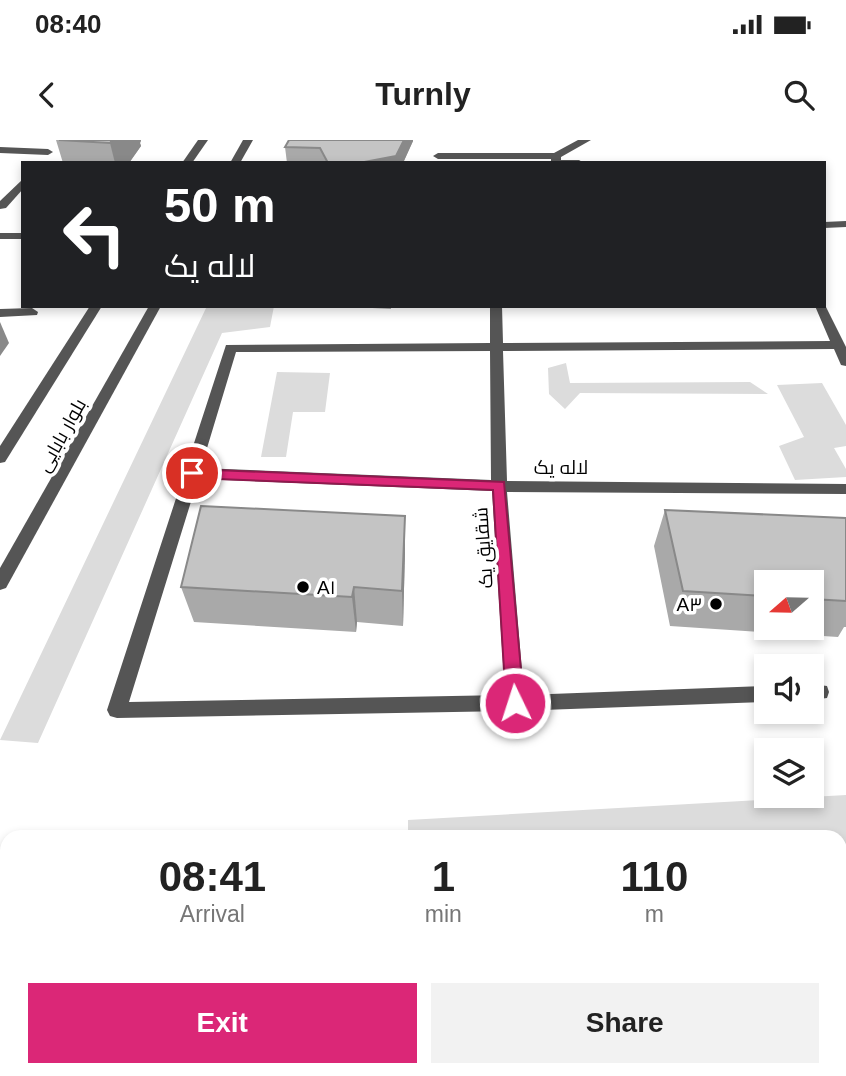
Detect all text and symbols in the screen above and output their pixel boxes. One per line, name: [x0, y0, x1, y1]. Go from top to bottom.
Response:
text: 08:40: [35, 9, 102, 39]
icon: back: [28, 76, 66, 114]
text: Turnly: [375, 76, 471, 112]
icon: search: [780, 76, 818, 114]
text: 50 m: [164, 178, 276, 232]
icon: left: [49, 189, 140, 280]
text: لاله یک: [164, 248, 255, 284]
street label: بلوار بابایی: [33, 395, 91, 476]
pin: [162, 443, 222, 503]
icon: arrive: [173, 454, 211, 492]
street label: لاله یک: [534, 457, 588, 478]
street label: شقایق یک: [470, 506, 499, 589]
north arrow: [754, 570, 824, 640]
map controls: [754, 570, 824, 808]
place label: A۱: [317, 577, 336, 598]
marker: A۱: [295, 579, 311, 595]
place label: A۳: [676, 594, 702, 615]
marker: A۳: [708, 596, 724, 612]
button: sound: [754, 654, 824, 724]
position arrow: [478, 666, 552, 740]
button: layers: [754, 738, 824, 808]
text: 08:41: [159, 853, 266, 900]
text: 1: [432, 853, 455, 900]
text: 110: [621, 853, 688, 900]
text: Arrival: [180, 901, 245, 927]
text: min: [425, 901, 462, 927]
text: m: [645, 901, 664, 927]
button: Exit: [28, 983, 417, 1063]
button: Share: [431, 983, 819, 1063]

